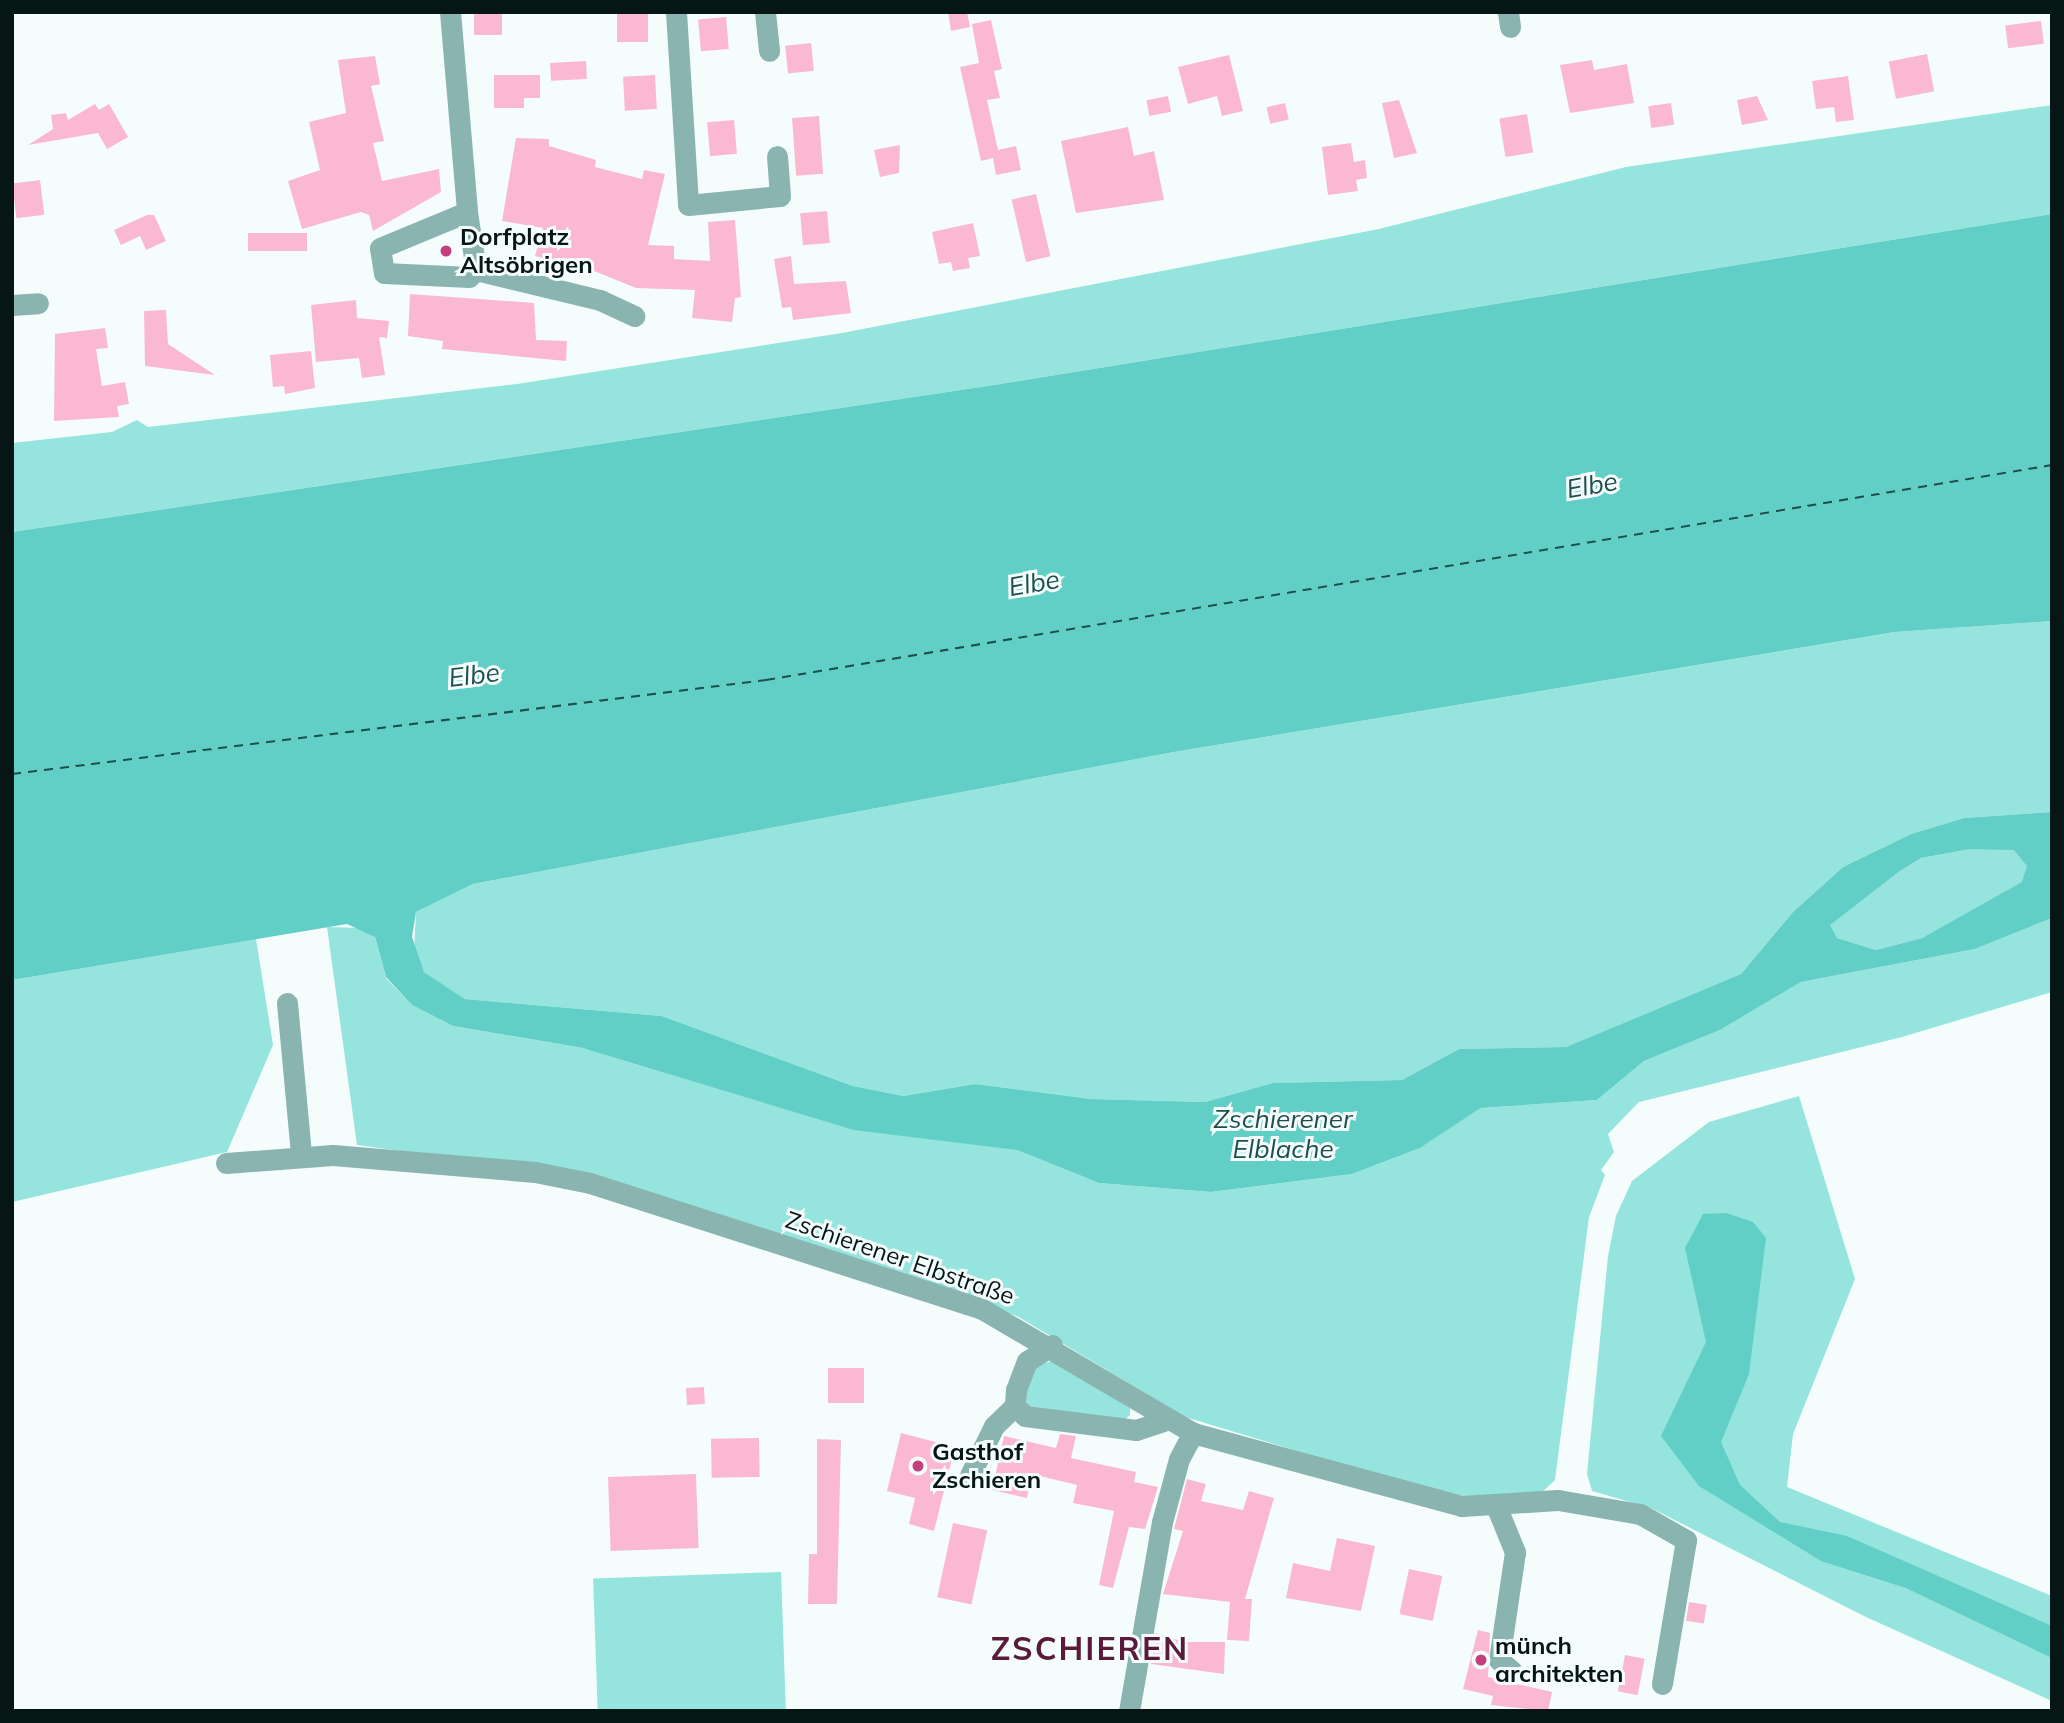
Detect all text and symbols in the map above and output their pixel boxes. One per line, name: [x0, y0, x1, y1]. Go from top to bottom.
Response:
place label: Dorfplatz Altsöbrigen: [460, 223, 593, 279]
marker: Dorfplatz Altsöbrigen: [438, 243, 454, 259]
water label: Elbe: [1564, 465, 1620, 505]
water label: Elbe: [1006, 563, 1062, 603]
water label: Elbe: [447, 656, 501, 694]
water label: Zschierener Elblache: [1214, 1103, 1352, 1164]
street label: Zschierener Elbstraße: [782, 1205, 1018, 1311]
place label: Gasthof Zschieren: [932, 1438, 1041, 1494]
marker: Gasthof Zschieren: [910, 1458, 926, 1474]
district label: ZSCHIEREN: [992, 1629, 1188, 1667]
place label: münch architekten: [1495, 1632, 1624, 1688]
marker: münch architekten: [1473, 1652, 1489, 1668]

